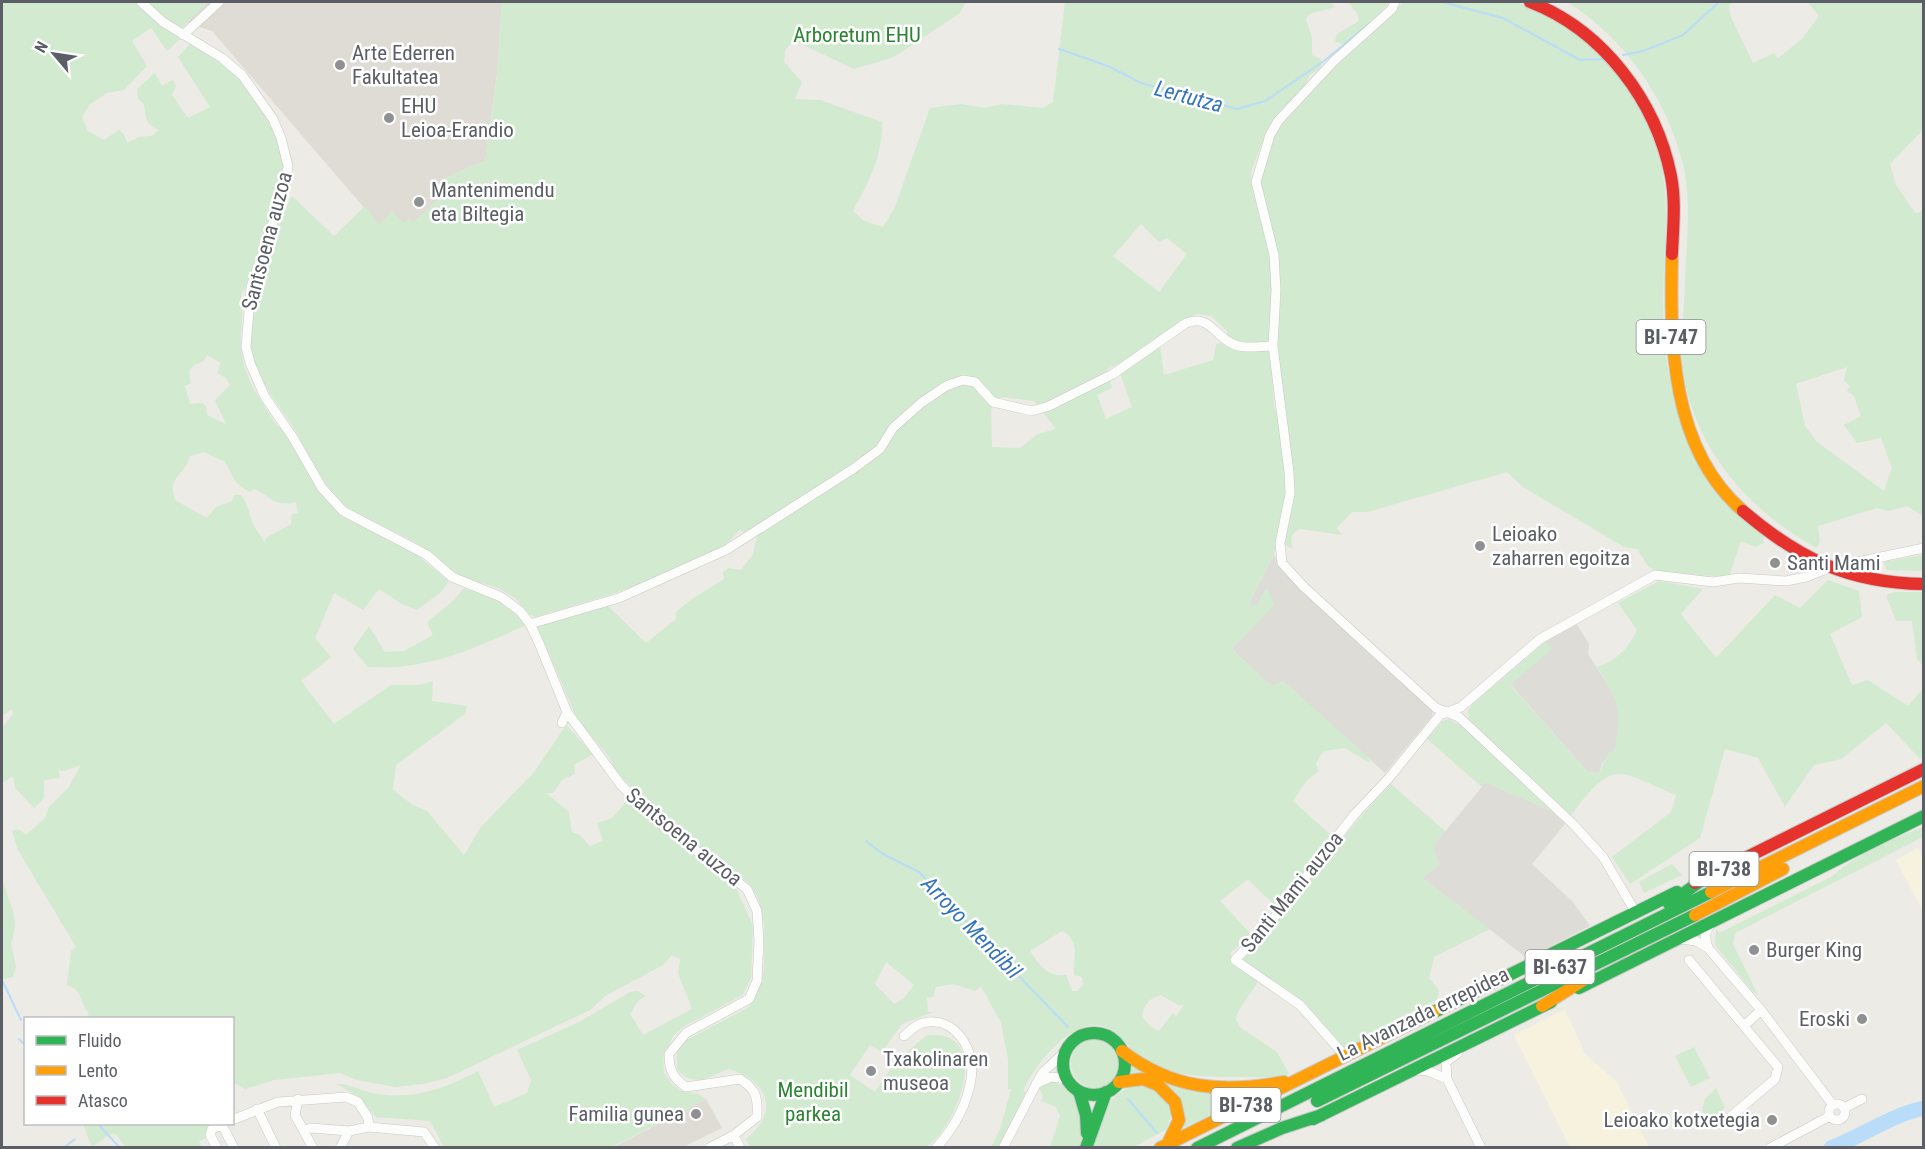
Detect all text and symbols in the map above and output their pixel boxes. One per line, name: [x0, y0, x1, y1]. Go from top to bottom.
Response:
park label: Arboretum EHU: [793, 23, 921, 47]
north arrow: [24, 24, 84, 84]
text: N: [31, 38, 52, 56]
place label: Arte Ederren Fakultatea: [352, 41, 455, 89]
marker: Arte Ederren Fakultatea: [333, 58, 347, 72]
water label: Lertutza: [1152, 75, 1226, 118]
place label: EHU Leioa-Erandio: [401, 94, 514, 142]
marker: EHU Leioa-Erandio: [382, 111, 396, 125]
street label: Santsoena auzoa: [237, 169, 297, 313]
place label: Mantenimendu eta Biltegia: [431, 178, 555, 226]
marker: Mantenimendu eta Biltegia: [412, 195, 426, 209]
road number: BI-747: [1636, 320, 1706, 354]
place label: Leioako zaharren egoitza: [1492, 522, 1630, 570]
marker: Leioako zaharren egoitza: [1473, 539, 1487, 553]
place label: Santi Mami: [1787, 551, 1881, 575]
marker: Santi Mami: [1768, 556, 1782, 570]
street label: Santsoena auzoa: [621, 783, 747, 891]
street label: Santi Mami auzoa: [1236, 827, 1348, 957]
road number: BI-738: [1690, 852, 1758, 886]
water label: Arroyo Mendibil: [916, 870, 1027, 984]
place label: Burger King: [1766, 938, 1862, 962]
marker: Burger King: [1747, 943, 1761, 957]
road number: BI-637: [1526, 950, 1594, 984]
street label: La Avanzada errepidea: [1333, 962, 1513, 1066]
place label: Eroski: [1799, 1007, 1850, 1031]
marker: Eroski: [1855, 1012, 1869, 1026]
legend: [24, 1017, 234, 1125]
text: Fluido: [78, 1030, 122, 1051]
place label: Txakolinaren museoa: [883, 1047, 989, 1095]
text: Lento: [78, 1060, 118, 1081]
marker: Txakolinaren museoa: [864, 1064, 878, 1078]
park label: Mendibil parkea: [777, 1078, 849, 1126]
road number: BI-738: [1212, 1088, 1280, 1122]
text: Atasco: [78, 1090, 128, 1111]
place label: Familia gunea: [568, 1102, 684, 1126]
marker: Familia gunea: [689, 1107, 703, 1121]
place label: Leioako kotxetegia: [1604, 1108, 1760, 1132]
marker: Leioako kotxetegia: [1765, 1113, 1779, 1127]

